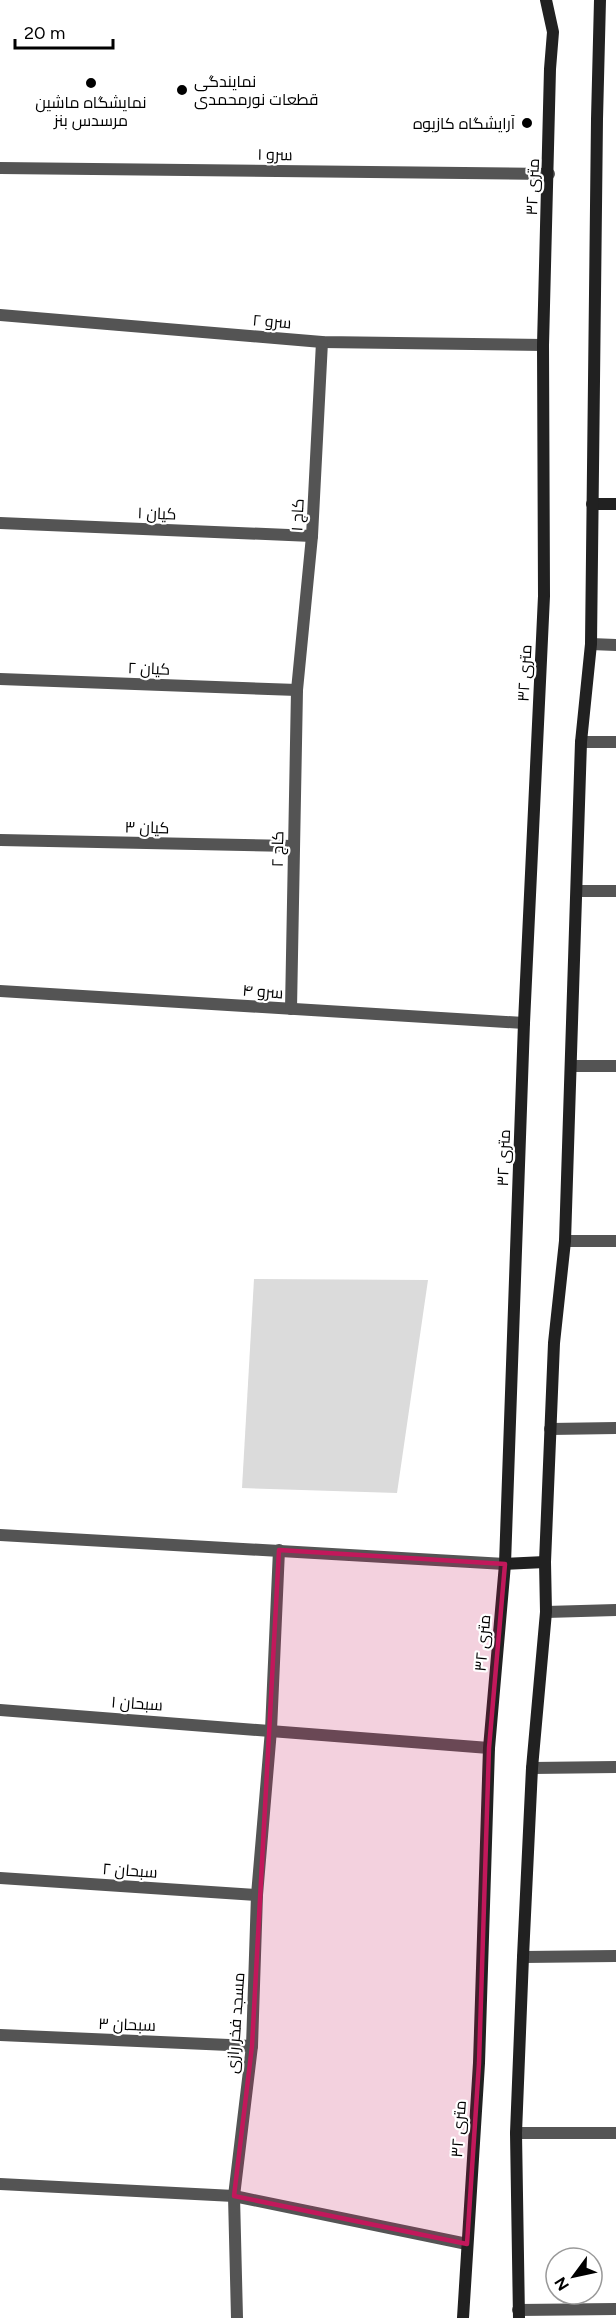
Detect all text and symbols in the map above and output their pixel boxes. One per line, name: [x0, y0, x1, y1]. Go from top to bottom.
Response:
scale bar: [15, 12, 112, 50]
text: 20 m: [24, 22, 65, 44]
place label: نمایندگی قطعات نورمحمدی: [194, 72, 319, 110]
marker: نمایشگاه ماشین مرسدس بنز: [84, 76, 98, 90]
marker: نمایندگی قطعات نورمحمدی: [175, 83, 189, 97]
place label: نمایشگاه ماشین مرسدس بنز: [35, 93, 147, 131]
place label: آرایشگاه کازیوه: [413, 114, 516, 133]
marker: آرایشگاه کازیوه: [520, 116, 534, 130]
street label: سرو ۱: [257, 145, 293, 164]
street label: ۳۲ متری: [522, 158, 544, 216]
street label: سرو ۲: [252, 310, 292, 333]
street label: کاج ۱: [287, 498, 310, 532]
street label: کیان ۱: [137, 503, 177, 525]
street label: ۳۲ متری: [514, 644, 536, 702]
street label: کیان ۲: [127, 658, 171, 680]
street label: کیان ۳: [124, 818, 170, 838]
street label: کاج ۲: [268, 831, 289, 867]
street label: سرو ۴: [242, 981, 284, 1002]
street label: ۳۲ متری: [493, 1129, 515, 1187]
street label: ۳۲ متری: [471, 1614, 495, 1673]
street label: سبحان ۱: [110, 1692, 164, 1716]
street label: سبحان ۲: [102, 1859, 158, 1883]
street label: مسجد فخر رازی: [222, 1972, 250, 2074]
street label: سبحان ۳: [98, 2014, 156, 2036]
street label: ۳۲ متری: [447, 2100, 471, 2158]
north arrow: [544, 2246, 604, 2306]
text: N: [551, 2274, 573, 2294]

